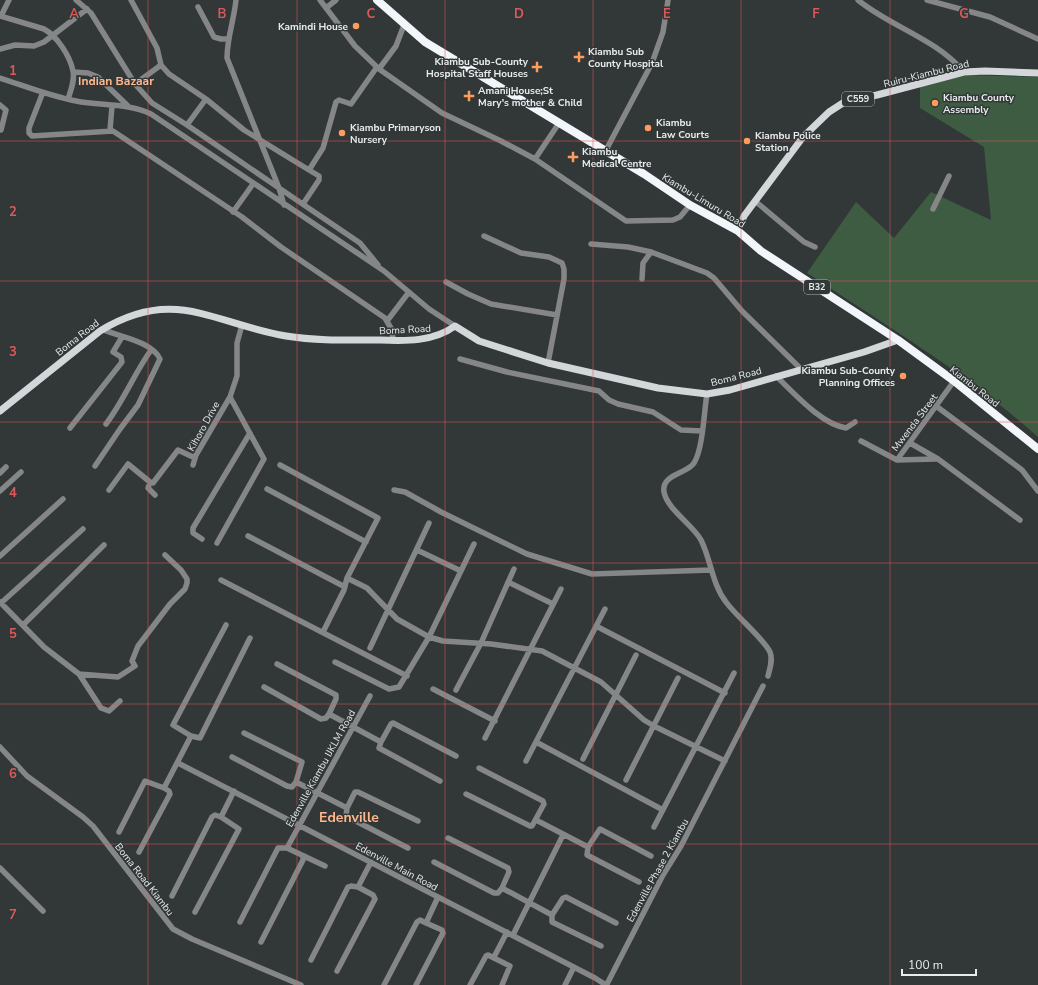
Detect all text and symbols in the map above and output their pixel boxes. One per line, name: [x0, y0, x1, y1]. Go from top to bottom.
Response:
text: A: [69, 5, 79, 23]
text: B: [218, 5, 227, 23]
text: C: [367, 5, 376, 23]
text: D: [514, 5, 524, 23]
text: E: [663, 5, 671, 23]
text: F: [812, 5, 820, 23]
text: G: [959, 5, 969, 23]
place label: Kamindi House: [278, 20, 349, 34]
marker: Kamindi House: [351, 21, 361, 31]
place label: Kiambu Sub County Hospital: [588, 45, 664, 71]
marker: Kiambu Sub County Hospital: [573, 51, 585, 63]
place label: Kiambu Sub-County Hospital Staff Houses: [426, 55, 529, 81]
street label: Ruiru-Kiambu Road: [882, 57, 971, 91]
marker: Kiambu Sub-County Hospital Staff Houses: [531, 61, 543, 73]
text: 1: [9, 62, 17, 80]
district label: Indian Bazaar: [78, 73, 154, 89]
place label: Amani House;St Mary's mother & Child: [478, 84, 582, 110]
marker: Amani House;St Mary's mother & Child: [463, 90, 475, 102]
place label: Kiambu County Assembly: [943, 91, 1015, 117]
road number: C559: [842, 92, 874, 106]
marker: Kiambu County Assembly: [930, 98, 940, 108]
place label: Kiambu Law Courts: [656, 116, 709, 142]
place label: Kiambu Primaryson Nursery: [350, 121, 441, 147]
marker: Kiambu Law Courts: [643, 123, 653, 133]
marker: Kiambu Primaryson Nursery: [337, 128, 347, 138]
place label: Kiambu Police Station: [755, 129, 821, 155]
marker: Kiambu Police Station: [742, 136, 752, 146]
place label: Kiambu Medical Centre: [582, 145, 652, 171]
marker: Kiambu Medical Centre: [567, 151, 579, 163]
street label: Kiambu-Limuru Road: [659, 170, 748, 231]
text: 2: [9, 203, 17, 221]
road number: B32: [804, 280, 830, 294]
street label: Boma Road: [53, 316, 103, 359]
street label: Boma Road: [379, 322, 432, 338]
text: 3: [9, 343, 17, 361]
street label: Kiambu Road: [947, 363, 1002, 411]
street label: Boma Road: [709, 364, 763, 390]
place label: Kiambu Sub-County Planning Offices: [801, 364, 896, 390]
marker: Kiambu Sub-County Planning Offices: [898, 371, 908, 381]
street label: Mwenda Street: [888, 390, 941, 454]
street label: Kihoro Drive: [184, 399, 223, 454]
text: 4: [9, 484, 17, 502]
text: 5: [9, 625, 17, 643]
street label: Edenville Kiambu IJKLM Road: [283, 707, 357, 829]
text: 6: [9, 765, 17, 783]
district label: Edenville: [319, 809, 379, 825]
street label: Edenville Phase 2 Kiambu: [624, 816, 692, 925]
street label: Edenville Main Road: [353, 839, 440, 895]
street label: Boma Road Kiambu: [111, 840, 177, 919]
text: 7: [9, 906, 17, 924]
scale bar: [902, 951, 976, 977]
text: 100 m: [908, 957, 943, 973]

